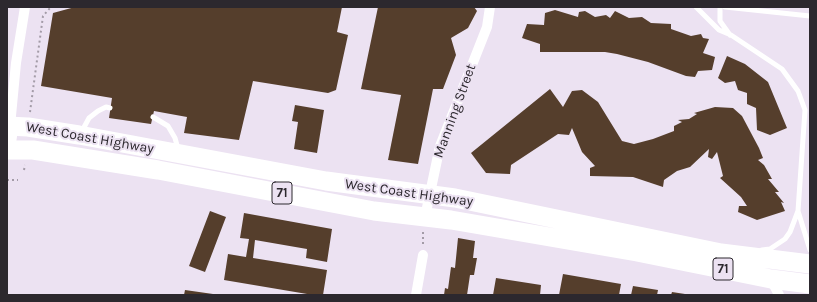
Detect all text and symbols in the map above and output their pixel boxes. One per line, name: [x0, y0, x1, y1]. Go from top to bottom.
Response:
street label: Manning Street: [430, 62, 480, 160]
street label: West Coast Highway: [25, 118, 155, 158]
street label: West Coast Highway: [344, 176, 474, 210]
road number: 71: [272, 182, 292, 204]
road number: 71: [713, 258, 733, 280]

